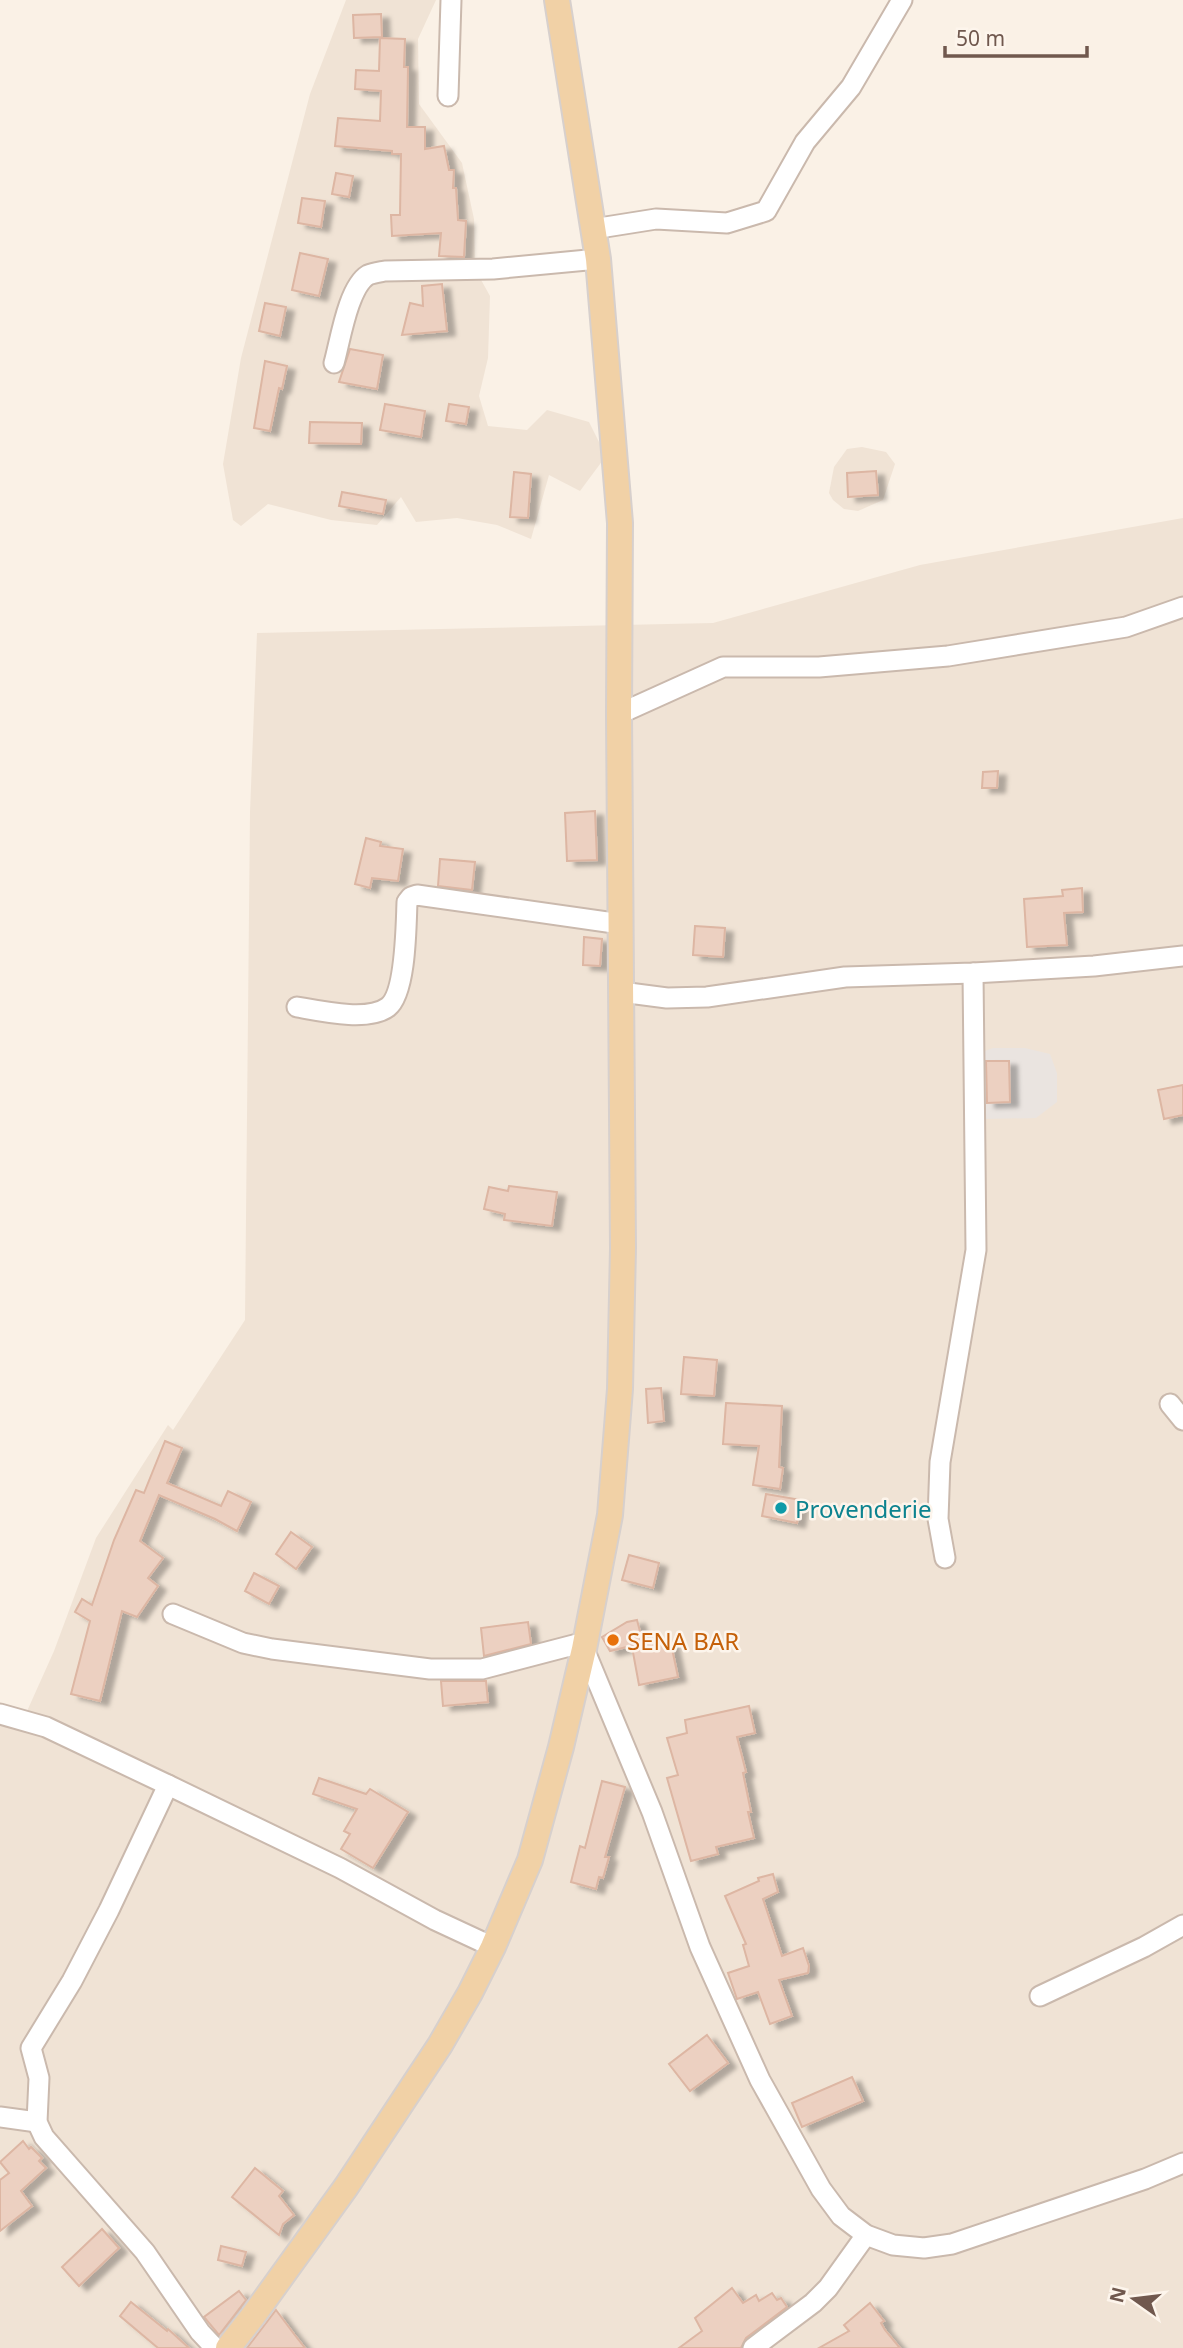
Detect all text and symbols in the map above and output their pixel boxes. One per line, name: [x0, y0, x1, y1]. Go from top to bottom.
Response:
scale bar: [945, 14, 1087, 58]
text: 50 m: [956, 24, 1005, 52]
place label: Provenderie: [795, 1492, 932, 1525]
marker: Provenderie: [773, 1500, 789, 1516]
place label: SENA BAR: [627, 1624, 739, 1657]
marker: SENA BAR: [605, 1632, 621, 1648]
north arrow: [1099, 2264, 1169, 2334]
text: N: [1103, 2284, 1132, 2306]

